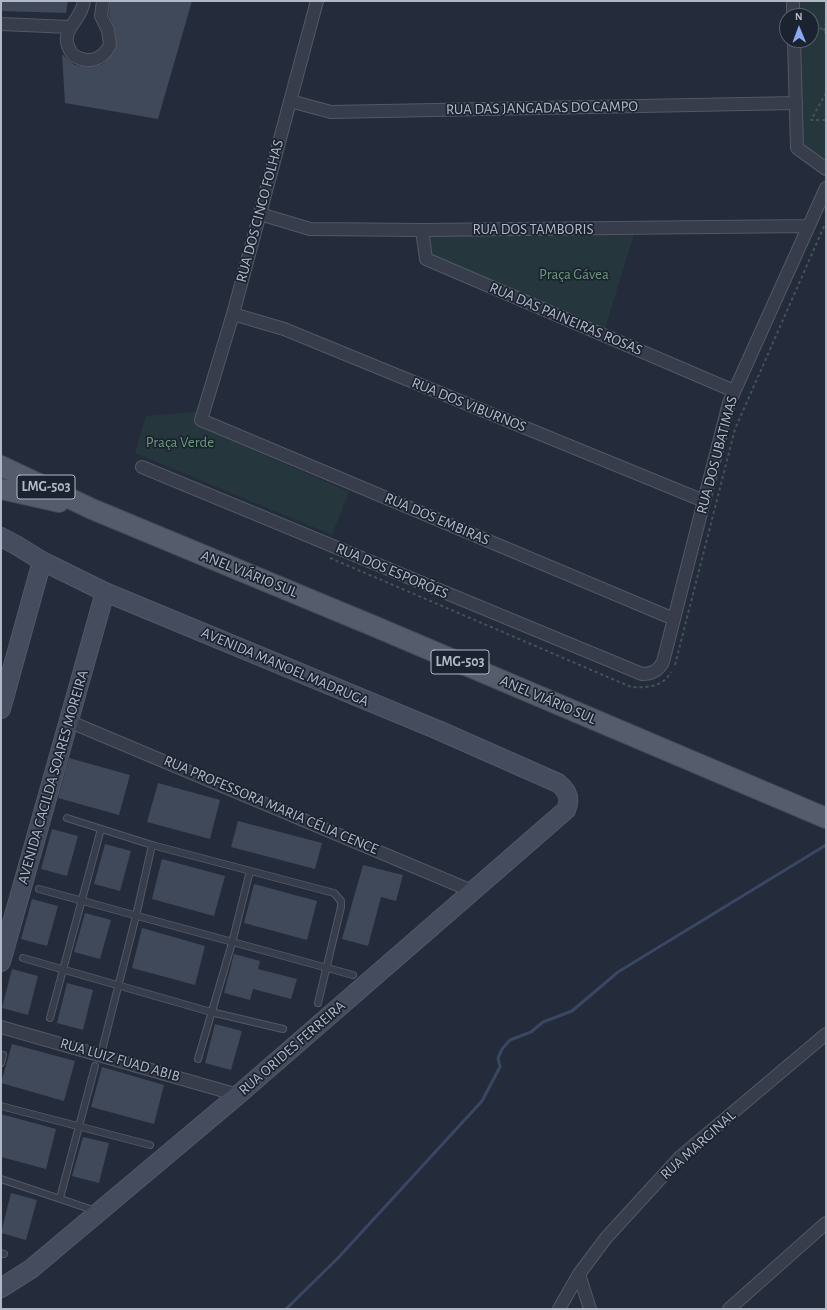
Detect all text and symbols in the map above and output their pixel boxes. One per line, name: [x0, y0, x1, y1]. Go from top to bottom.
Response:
north arrow: [779, 8, 819, 48]
text: N: [795, 11, 803, 22]
street label: RUA DAS JANGADAS DO CAMPO: [446, 97, 638, 119]
street label: RUA DOS CINCO FOLHAS: [232, 138, 288, 284]
street label: RUA DOS TAMBORIS: [472, 220, 594, 238]
park label: Praça Gávea: [539, 265, 609, 283]
street label: RUA DAS PAINEIRAS ROSAS: [487, 279, 645, 359]
street label: RUA DOS VIBURNOS: [409, 374, 529, 436]
street label: RUA DOS UBATIMAS: [693, 394, 741, 516]
park label: Praça Verde: [146, 433, 214, 451]
road number: LMG-503: [17, 475, 75, 499]
street label: RUA DOS EMBIRAS: [382, 489, 492, 549]
street label: RUA DOS ESPORÕES: [333, 539, 451, 603]
street label: ANEL VIÁRIO SUL: [198, 546, 300, 602]
street label: AVENIDA MANOEL MADRUGA: [199, 624, 371, 710]
road number: LMG-503: [431, 650, 489, 674]
street label: AVENIDA CACILDA SOARES MOREIRA: [14, 668, 92, 886]
street label: ANEL VIÁRIO SUL: [497, 672, 599, 728]
street label: RUA PROFESSORA MARIA CÉLIA CENCE: [161, 752, 381, 858]
street label: RUA ORIDES FERREIRA: [235, 997, 349, 1099]
street label: RUA LUIZ FUAD ABIB: [58, 1034, 182, 1086]
street label: RUA MARGINAL: [657, 1106, 739, 1184]

